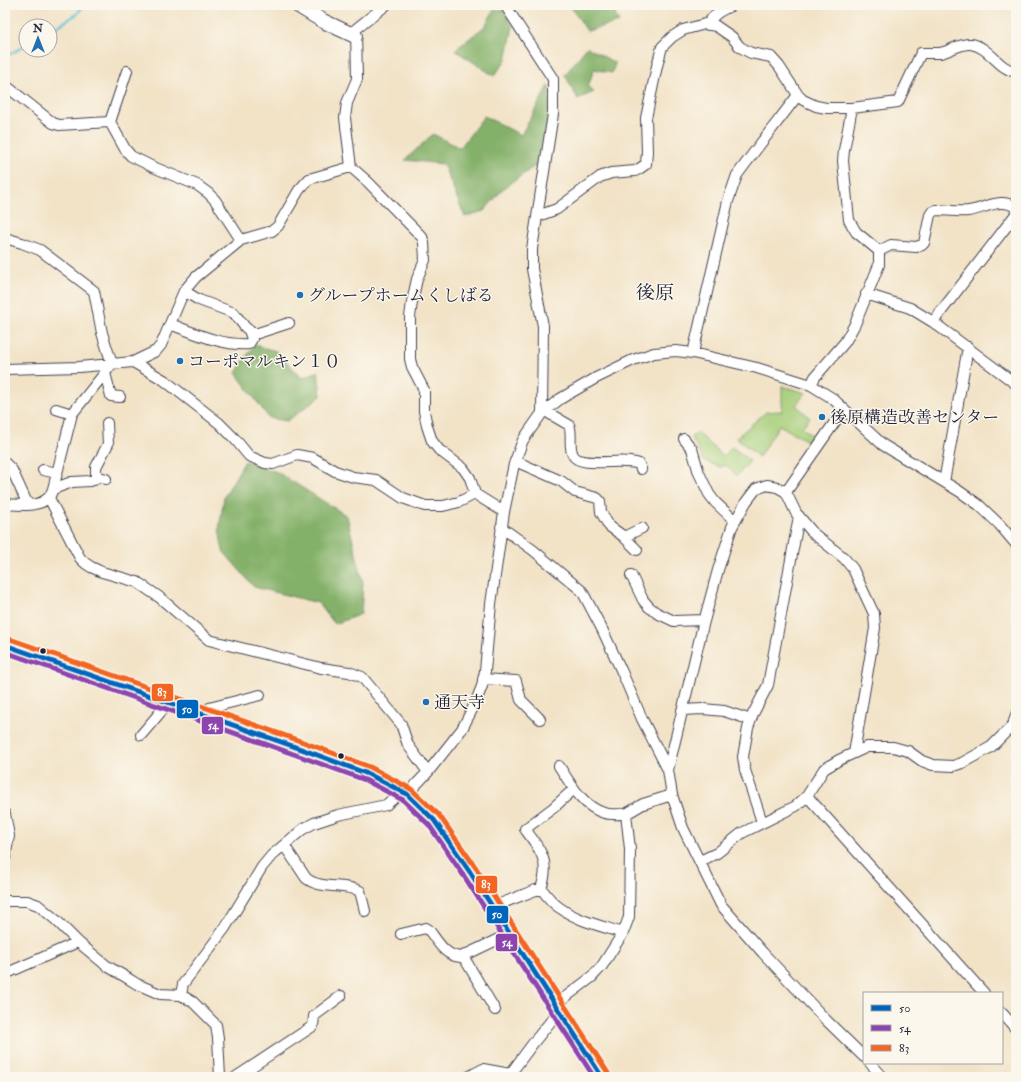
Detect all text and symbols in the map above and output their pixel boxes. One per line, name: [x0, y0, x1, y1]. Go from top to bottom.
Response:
north arrow: [18, 18, 58, 58]
text: N: [32, 22, 44, 35]
district label: 後原: [636, 281, 674, 305]
place label: グループホームくしばる: [308, 285, 494, 306]
marker: グループホームくしばる: [295, 290, 305, 300]
place label: コーポマルキン１０: [188, 351, 341, 372]
marker: コーポマルキン１０: [175, 356, 185, 366]
place label: 後原構造改善センター: [830, 407, 999, 428]
marker: 後原構造改善センター: [817, 412, 827, 422]
unlabelled marker: [38, 646, 48, 656]
line badge: 83: [151, 683, 174, 702]
text: 83: [157, 686, 167, 699]
place label: 通天寺: [434, 692, 485, 713]
marker: 通天寺: [421, 697, 431, 707]
line badge: 50: [176, 699, 199, 719]
text: 50: [182, 703, 193, 716]
line badge: 54: [201, 716, 224, 735]
text: 54: [208, 719, 219, 733]
unlabelled marker: [336, 751, 346, 761]
line badge: 83: [475, 875, 498, 894]
text: 83: [481, 878, 491, 891]
line badge: 50: [486, 905, 509, 924]
text: 50: [492, 908, 503, 921]
line badge: 54: [495, 933, 518, 952]
text: 54: [502, 936, 513, 950]
legend: [863, 992, 1003, 1064]
text: 50: [899, 1001, 910, 1016]
text: 54: [899, 1021, 911, 1036]
text: 83: [899, 1041, 909, 1056]

